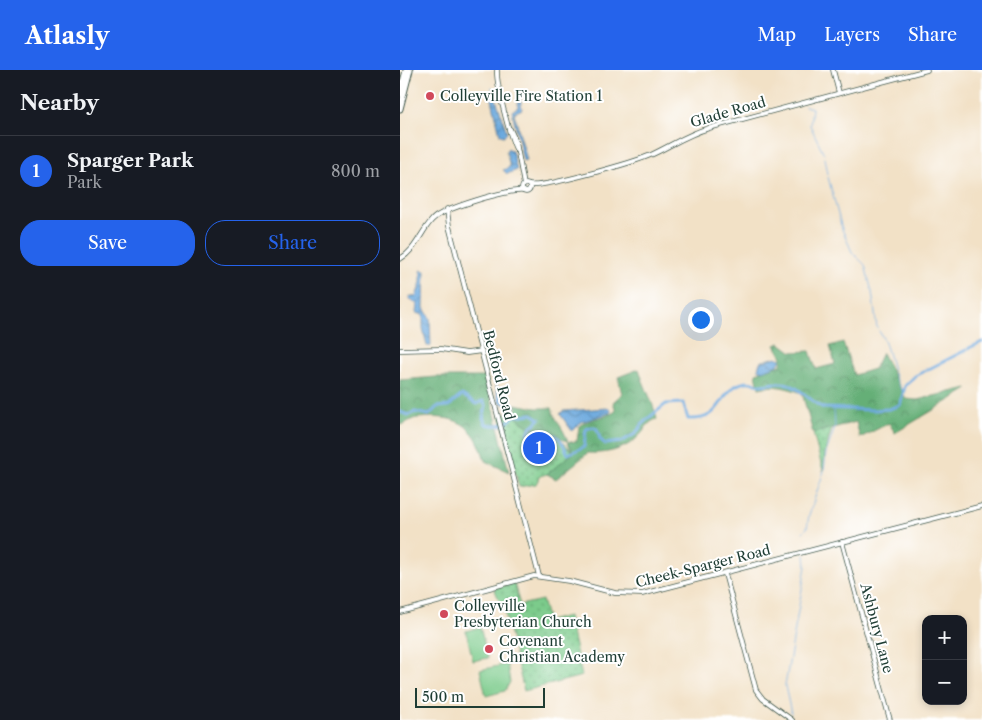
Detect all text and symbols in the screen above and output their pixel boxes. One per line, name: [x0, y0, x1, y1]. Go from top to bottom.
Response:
text: Atlasly: [25, 21, 109, 50]
text: Map: [758, 24, 796, 46]
text: Layers: [824, 24, 880, 46]
text: Share: [908, 24, 957, 46]
place label: Colleyville Fire Station 1: [440, 87, 602, 105]
text: Nearby: [20, 90, 99, 115]
marker: Colleyville Fire Station 1: [424, 90, 436, 102]
street label: Glade Road: [688, 93, 768, 131]
text: Sparger Park: [67, 149, 193, 172]
text: 1: [32, 161, 40, 181]
text: 800 m: [331, 161, 380, 181]
text: Park: [67, 172, 102, 192]
button: Save: [20, 220, 195, 266]
button: Share: [205, 220, 380, 266]
your location: [688, 307, 714, 333]
street label: Bedford Road: [479, 328, 519, 422]
pin: 1: [523, 429, 555, 467]
street label: Cheek-Sparger Road: [634, 540, 773, 591]
street label: Ashbury Lane: [856, 580, 898, 675]
place label: Colleyville Presbyterian Church: [454, 597, 592, 631]
marker: Colleyville Presbyterian Church: [438, 608, 450, 620]
map controls: [922, 615, 967, 705]
button: +: [922, 615, 967, 660]
place label: Covenant Christian Academy: [499, 632, 625, 666]
marker: Covenant Christian Academy: [483, 643, 495, 655]
button: −: [922, 660, 967, 705]
scale bar: [415, 685, 545, 708]
text: 500 m: [422, 688, 464, 706]

